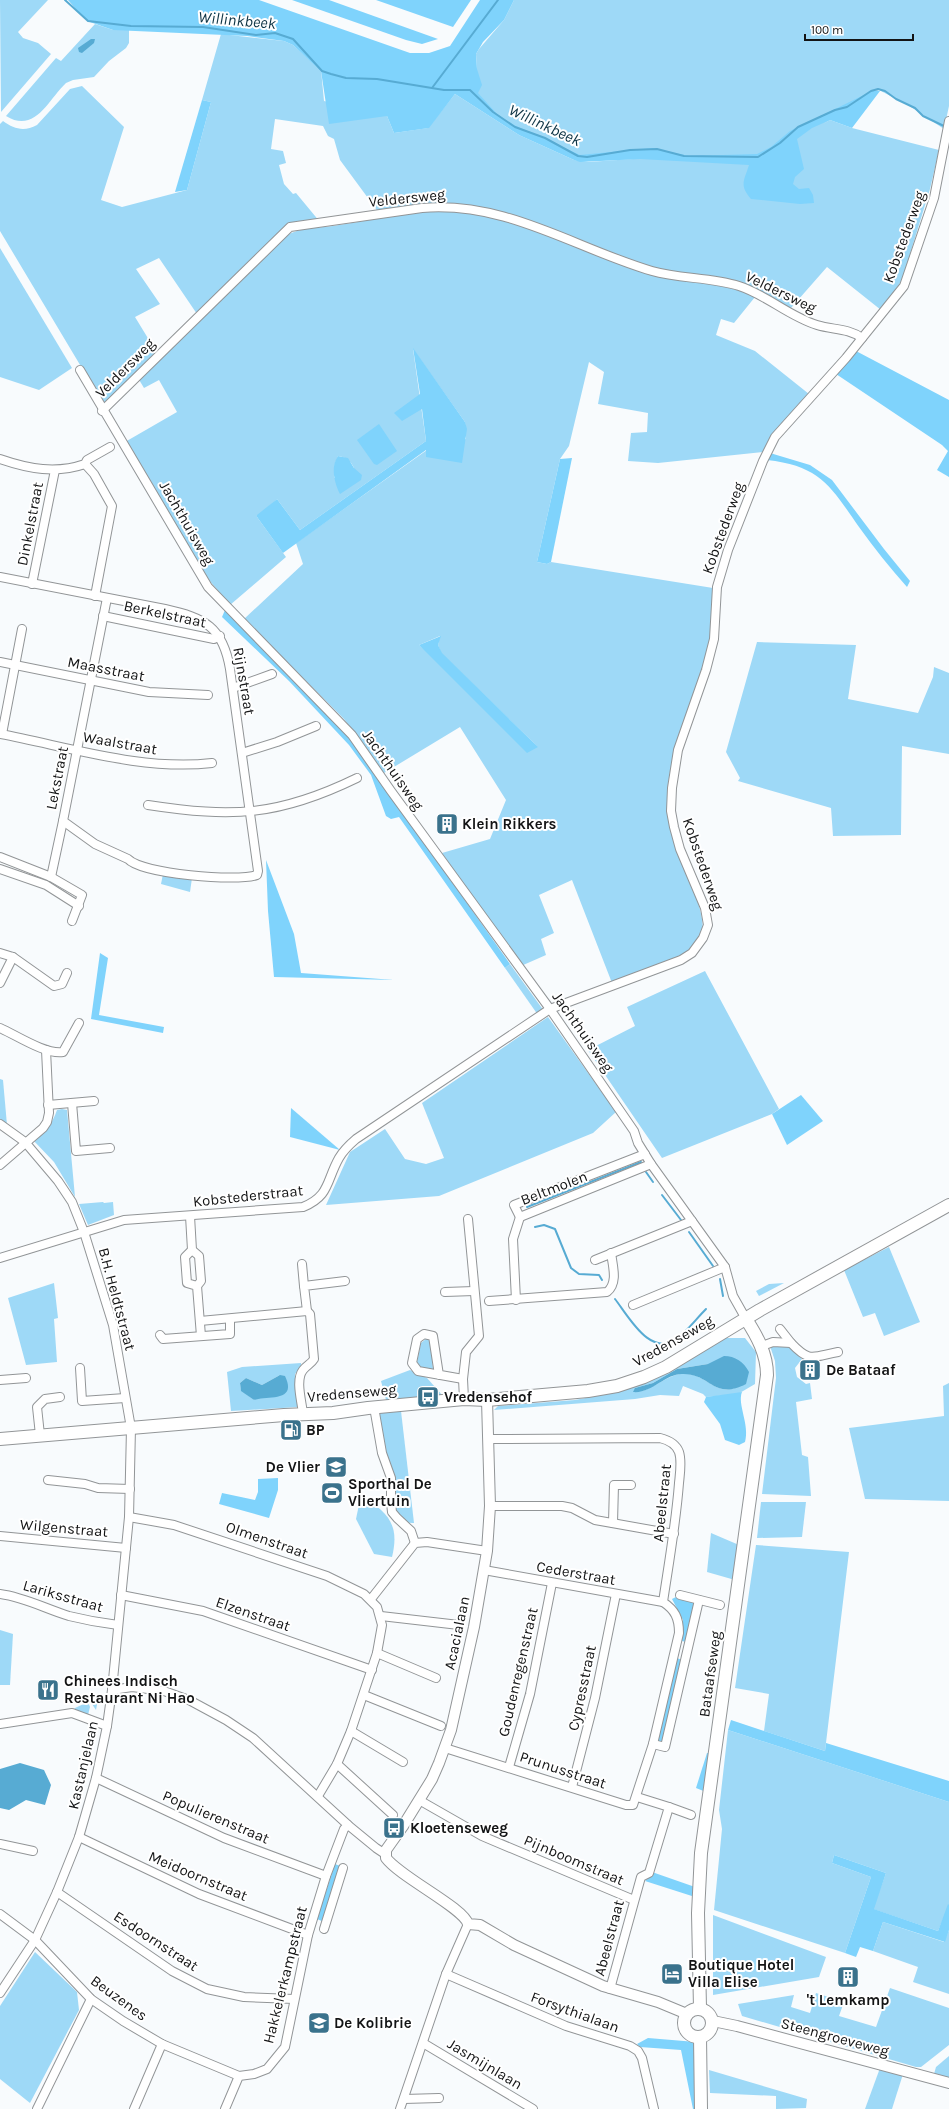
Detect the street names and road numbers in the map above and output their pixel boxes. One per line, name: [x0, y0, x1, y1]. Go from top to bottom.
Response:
street label: Veldersweg: [368, 185, 447, 211]
street label: Kobstederweg: [879, 188, 929, 285]
street label: Veldersweg: [743, 267, 820, 317]
street label: Veldersweg: [91, 334, 159, 402]
street label: Jachthuisweg: [156, 478, 219, 569]
street label: Kobstederweg: [698, 479, 748, 576]
street label: Dinkelstraat: [13, 480, 47, 567]
street label: Berkelstraat: [122, 596, 208, 632]
street label: Rijnstraat: [229, 646, 259, 717]
street label: Maasstraat: [66, 653, 146, 685]
street label: Jachthuisweg: [359, 726, 428, 814]
street label: Waalstraat: [82, 728, 159, 758]
street label: Lekstraat: [42, 744, 72, 811]
street label: Kobstederweg: [679, 815, 727, 913]
street label: Jachthuisweg: [549, 988, 618, 1076]
street label: Beltmolen: [518, 1167, 590, 1209]
street label: Kobstederstraat: [192, 1181, 304, 1211]
street label: B.H. Heldtstraat: [95, 1246, 139, 1353]
street label: Vredenseweg: [629, 1311, 717, 1371]
street label: Vredenseweg: [307, 1380, 398, 1406]
street label: Abeelstraat: [649, 1463, 675, 1543]
street label: Wilgenstraat: [19, 1515, 109, 1541]
street label: Olmenstraat: [224, 1518, 311, 1563]
street label: Cederstraat: [535, 1557, 617, 1589]
street label: Lariksstraat: [21, 1576, 106, 1616]
street label: Elzenstraat: [213, 1593, 293, 1635]
street label: Acacialaan: [440, 1595, 474, 1671]
street label: Goudenregenstraat: [494, 1605, 542, 1738]
street label: Bataafseweg: [695, 1629, 725, 1718]
street label: Cypresstraat: [564, 1643, 600, 1732]
street label: Kastanjelaan: [64, 1719, 102, 1811]
street label: Prunusstraat: [517, 1748, 609, 1793]
street label: Populierenstraat: [160, 1786, 272, 1848]
street label: Pijnboomstraat: [521, 1831, 627, 1889]
street label: Meidoornstraat: [146, 1847, 251, 1905]
street label: Abeelstraat: [590, 1898, 628, 1978]
street label: Hakkelerkampstraat: [259, 1904, 311, 2045]
street label: Esdoornstraat: [110, 1907, 202, 1975]
street label: Beuzenes: [87, 1971, 151, 2025]
street label: Forsythialaan: [528, 1988, 622, 2036]
street label: Steengroeveweg: [779, 2014, 892, 2060]
street label: Jasmijnlaan: [444, 2035, 526, 2093]

